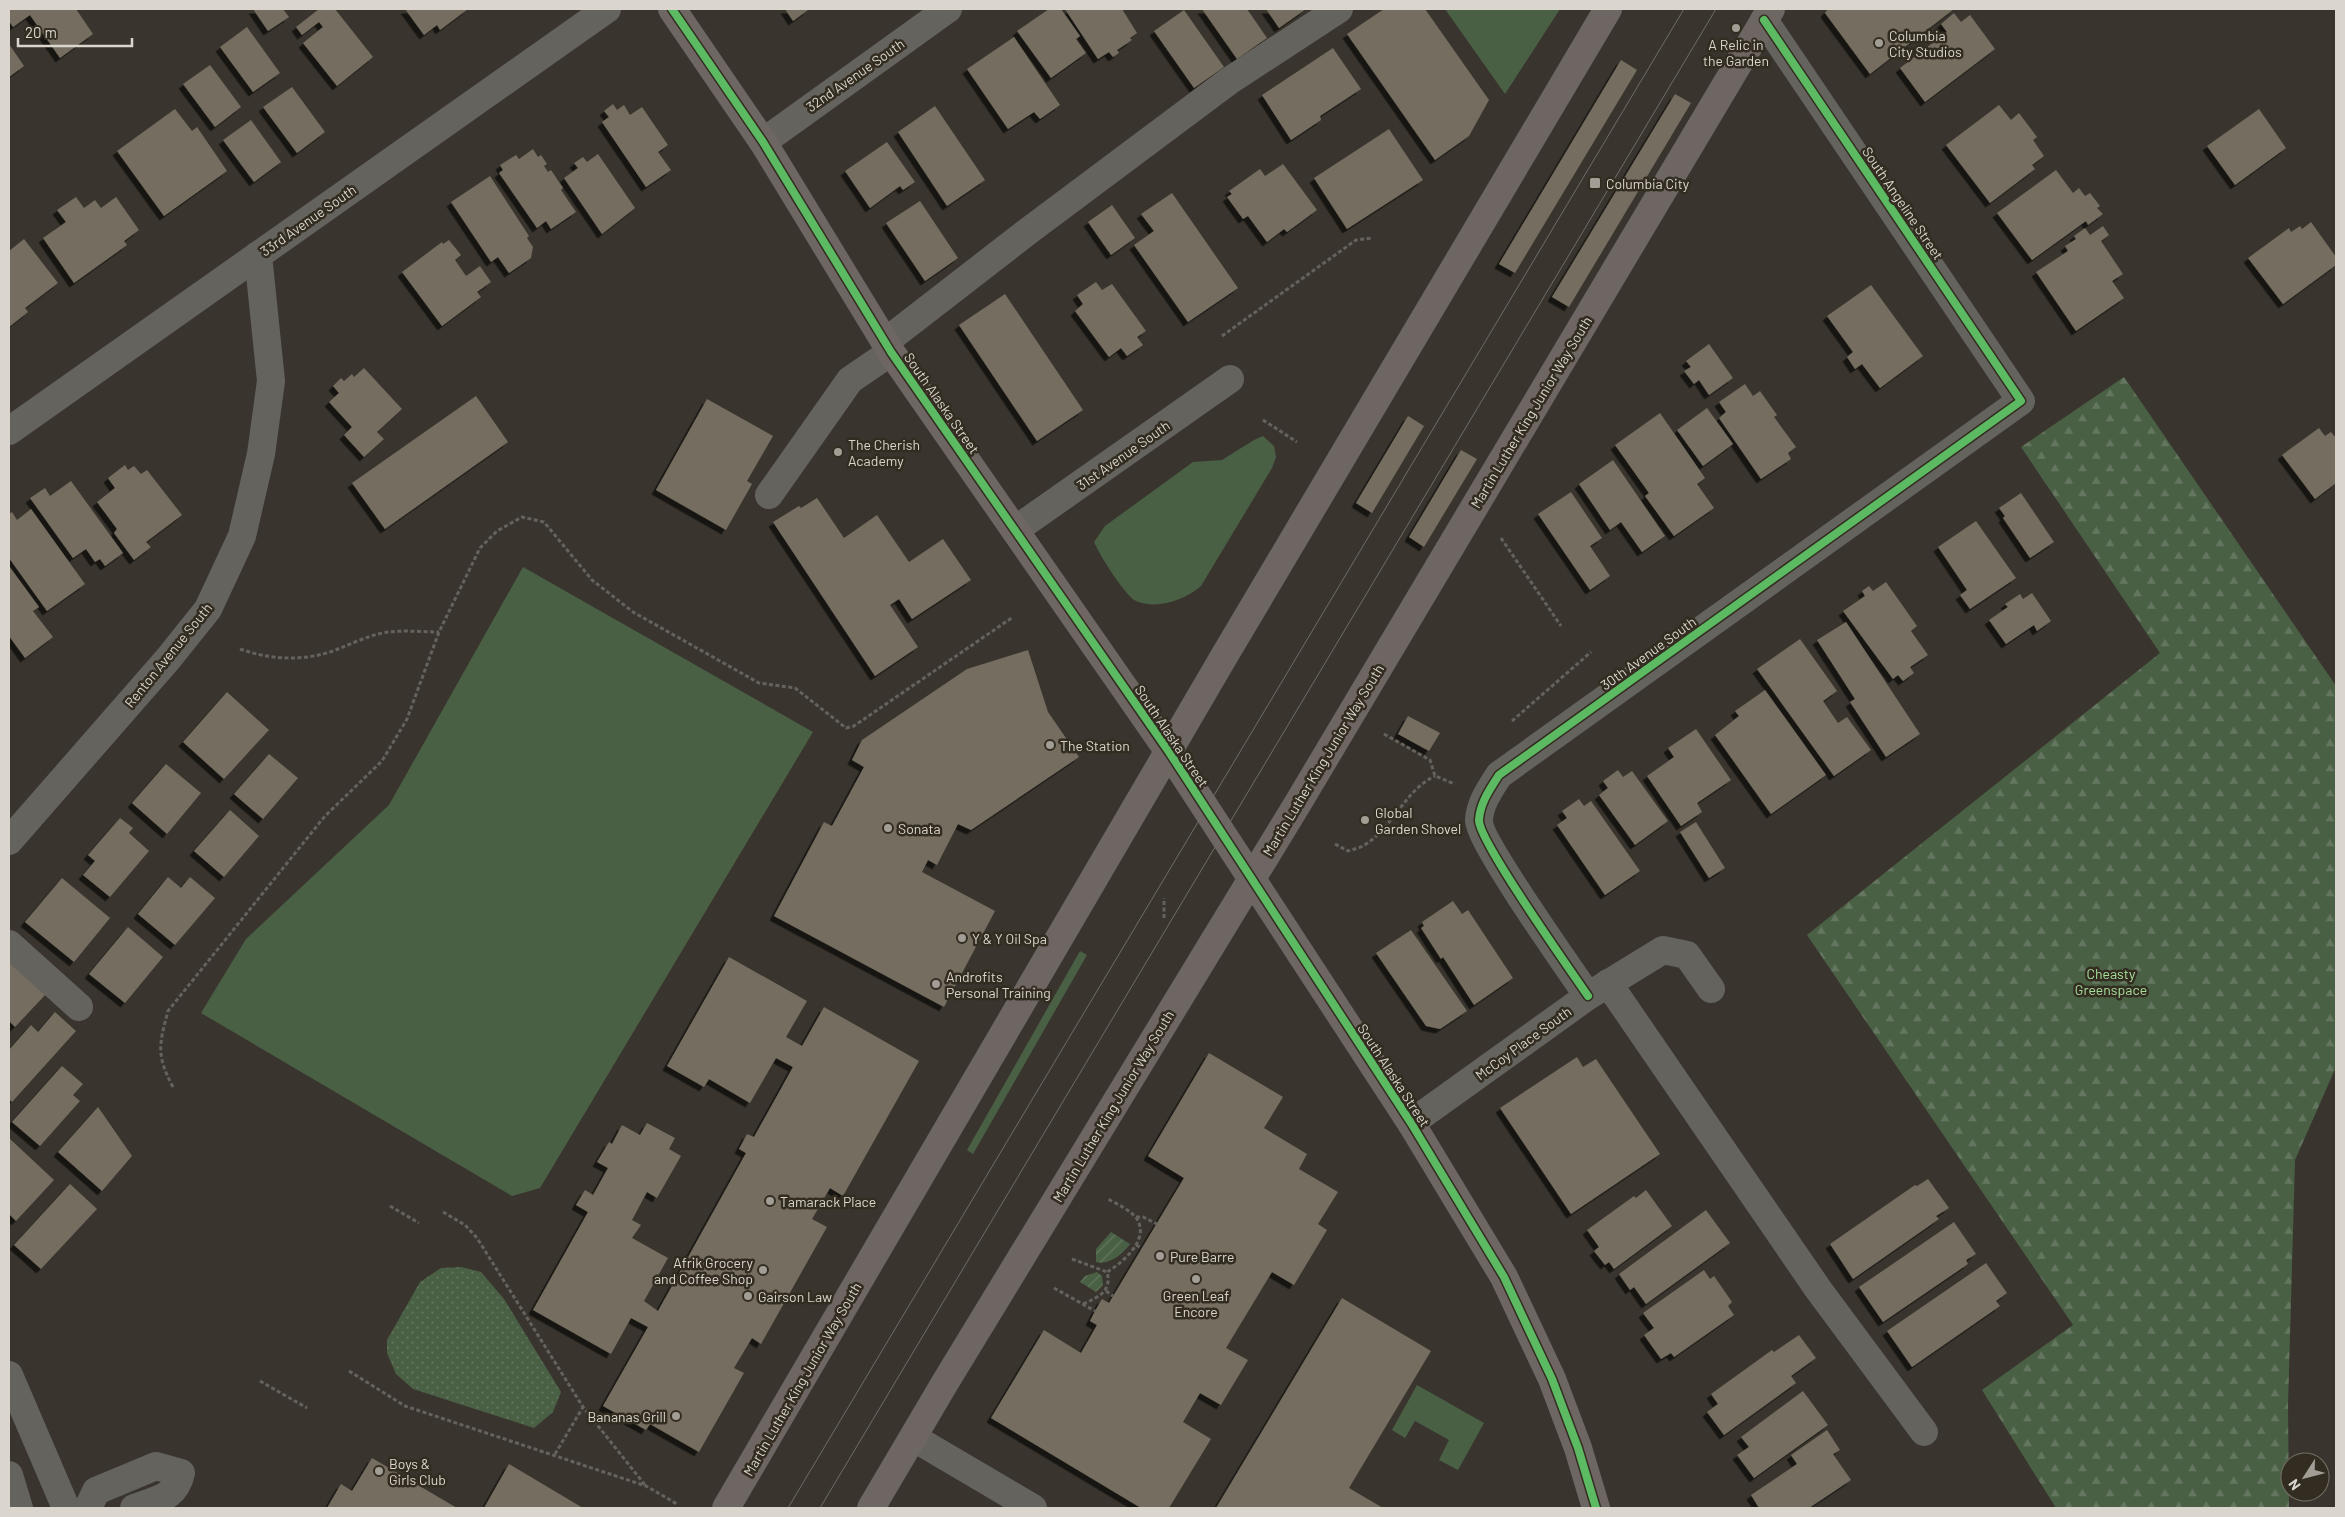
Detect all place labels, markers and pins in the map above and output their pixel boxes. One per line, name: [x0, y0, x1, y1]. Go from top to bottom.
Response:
marker: A Relic in the Garden: [1730, 22, 1742, 34]
place label: Columbia City Studios: [1889, 27, 1962, 60]
place label: A Relic in the Garden: [1703, 36, 1769, 69]
marker: Columbia City Studios: [1873, 37, 1885, 49]
place label: Columbia City: [1606, 175, 1690, 192]
marker: Columbia City: [1588, 176, 1602, 190]
place label: The Cherish Academy: [848, 436, 920, 469]
marker: The Cherish Academy: [832, 446, 844, 458]
place label: The Station: [1060, 737, 1130, 754]
marker: The Station: [1044, 739, 1056, 751]
place label: Global Garden Shovel: [1375, 804, 1461, 837]
marker: Global Garden Shovel: [1359, 814, 1371, 826]
place label: Sonata: [898, 820, 941, 837]
marker: Sonata: [882, 822, 894, 834]
place label: Y & Y Oil Spa: [972, 930, 1047, 947]
marker: Y & Y Oil Spa: [956, 932, 968, 944]
place label: Androfits Personal Training: [946, 968, 1051, 1001]
marker: Androfits Personal Training: [930, 978, 942, 990]
place label: Tamarack Place: [780, 1193, 876, 1210]
marker: Tamarack Place: [764, 1195, 776, 1207]
place label: Pure Barre: [1170, 1248, 1235, 1265]
marker: Pure Barre: [1154, 1250, 1166, 1262]
place label: Afrik Grocery and Coffee Shop: [654, 1254, 754, 1287]
marker: Afrik Grocery and Coffee Shop: [757, 1264, 769, 1276]
marker: Green Leaf Encore: [1190, 1273, 1202, 1285]
place label: Green Leaf Encore: [1163, 1287, 1229, 1320]
place label: Gairson Law: [758, 1288, 832, 1305]
marker: Gairson Law: [742, 1290, 754, 1302]
place label: Bananas Grill: [588, 1408, 666, 1425]
marker: Bananas Grill: [670, 1410, 682, 1422]
place label: Boys & Girls Club: [389, 1455, 446, 1488]
marker: Boys & Girls Club: [373, 1465, 385, 1477]

